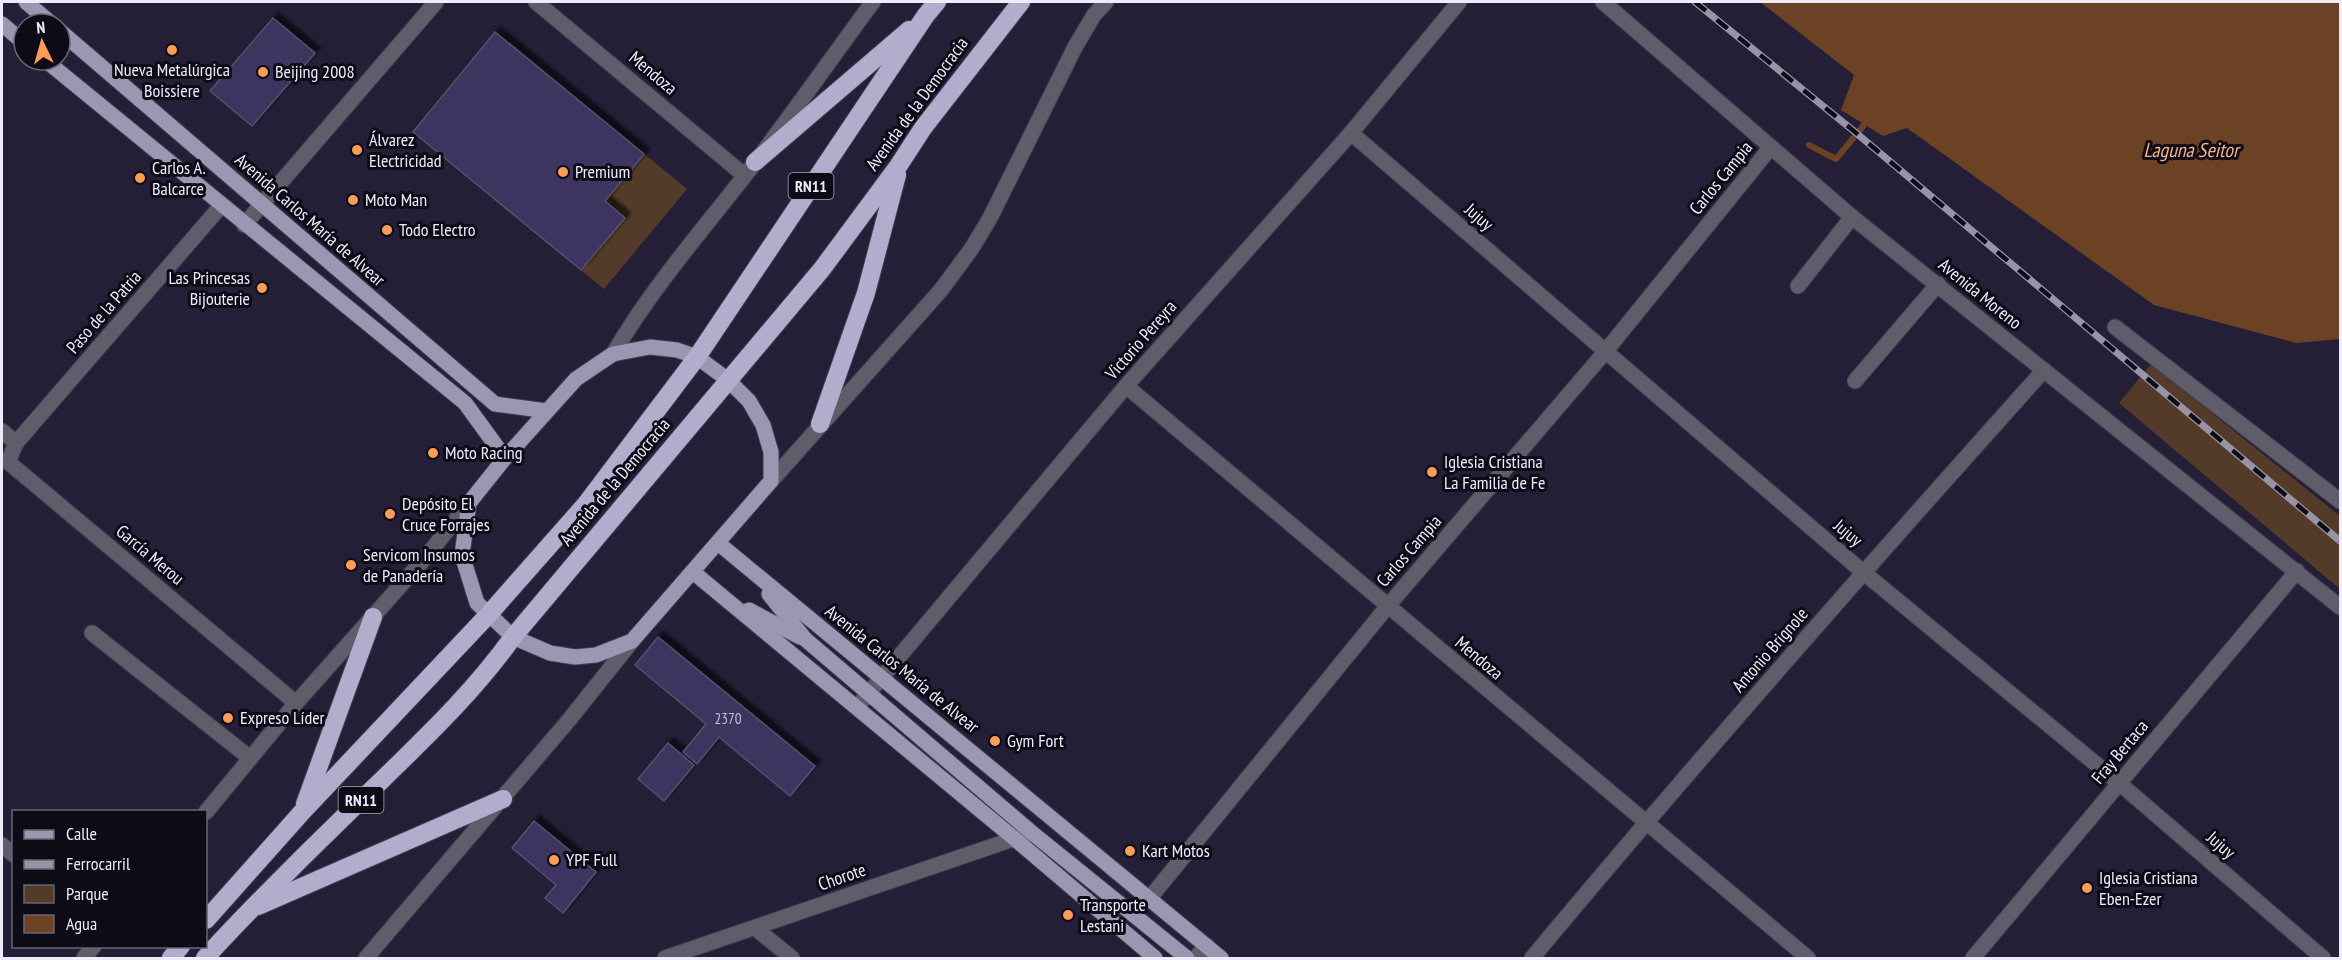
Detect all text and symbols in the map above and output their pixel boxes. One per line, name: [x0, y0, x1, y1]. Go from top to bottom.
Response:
north arrow: [12, 12, 72, 72]
text: N: [36, 17, 46, 37]
street label: Avenida de la Democracia: [860, 32, 973, 175]
marker: Nueva Metalúrgica Boissiere: [165, 43, 179, 57]
street label: Mendoza: [625, 46, 682, 99]
place label: Nueva Metalúrgica Boissiere: [114, 58, 230, 102]
place label: Beijing 2008: [275, 60, 355, 83]
marker: Beijing 2008: [256, 65, 270, 79]
place label: Álvarez Electricidad: [369, 128, 442, 172]
street label: Carlos Campia: [1684, 136, 1757, 219]
water label: Laguna Seitor: [2144, 137, 2241, 163]
marker: Álvarez Electricidad: [350, 143, 364, 157]
street label: Avenida Carlos María de Alvear: [231, 148, 390, 291]
place label: Carlos A. Balcarce: [152, 156, 206, 200]
place label: Premium: [575, 160, 630, 183]
marker: Premium: [556, 165, 570, 179]
marker: Carlos A. Balcarce: [133, 171, 147, 185]
road number: RN11: [788, 173, 834, 199]
place label: Moto Man: [365, 188, 427, 211]
marker: Moto Man: [346, 193, 360, 207]
street label: Jujuy: [1459, 197, 1499, 235]
place label: Todo Electro: [399, 218, 476, 241]
marker: Todo Electro: [380, 223, 394, 237]
street label: Avenida Moreno: [1934, 253, 2027, 334]
street label: Paso de la Patria: [61, 265, 146, 358]
place label: Las Princesas Bijouterie: [168, 266, 250, 310]
marker: Las Princesas Bijouterie: [255, 281, 269, 295]
street label: Victorio Pereyra: [1099, 295, 1181, 385]
street label: Avenida de la Democracia: [554, 413, 675, 550]
place label: Moto Racing: [445, 441, 522, 464]
marker: Moto Racing: [426, 446, 440, 460]
place label: Iglesia Cristiana La Familia de Fe: [1444, 450, 1546, 494]
marker: Iglesia Cristiana La Familia de Fe: [1425, 465, 1439, 479]
place label: Depósito El Cruce Forrajes: [402, 492, 490, 536]
marker: Depósito El Cruce Forrajes: [383, 507, 397, 521]
street label: Carlos Campia: [1371, 510, 1446, 591]
street label: Jujuy: [1828, 513, 1868, 551]
street label: García Merou: [112, 520, 189, 590]
place label: Servicom Insumos de Panadería: [363, 543, 475, 587]
marker: Servicom Insumos de Panadería: [344, 558, 358, 572]
street label: Avenida Carlos María de Alvear: [821, 599, 984, 738]
street label: Antonio Brignole: [1727, 603, 1813, 697]
street label: Mendoza: [1451, 631, 1508, 684]
place label: Expreso Líder: [240, 706, 325, 729]
house number: 2370: [714, 709, 742, 728]
marker: Expreso Líder: [221, 711, 235, 725]
street label: Fray Bertaca: [2086, 715, 2153, 788]
place label: Gym Fort: [1007, 729, 1064, 752]
marker: Gym Fort: [988, 734, 1002, 748]
road number: RN11: [338, 787, 384, 813]
legend: [12, 810, 207, 948]
text: Calle: [66, 822, 97, 845]
street label: Jujuy: [2201, 825, 2241, 863]
place label: Kart Motos: [1142, 839, 1210, 862]
marker: Kart Motos: [1123, 844, 1137, 858]
place label: YPF Full: [566, 848, 618, 871]
text: Ferrocarril: [66, 852, 131, 875]
marker: YPF Full: [547, 853, 561, 867]
street label: Chorote: [815, 858, 869, 895]
place label: Iglesia Cristiana Eben-Ezer: [2099, 866, 2198, 910]
marker: Iglesia Cristiana Eben-Ezer: [2080, 881, 2094, 895]
text: Parque: [66, 882, 109, 905]
place label: Transporte Lestani: [1080, 893, 1146, 937]
marker: Transporte Lestani: [1061, 908, 1075, 922]
text: Agua: [66, 912, 97, 935]

